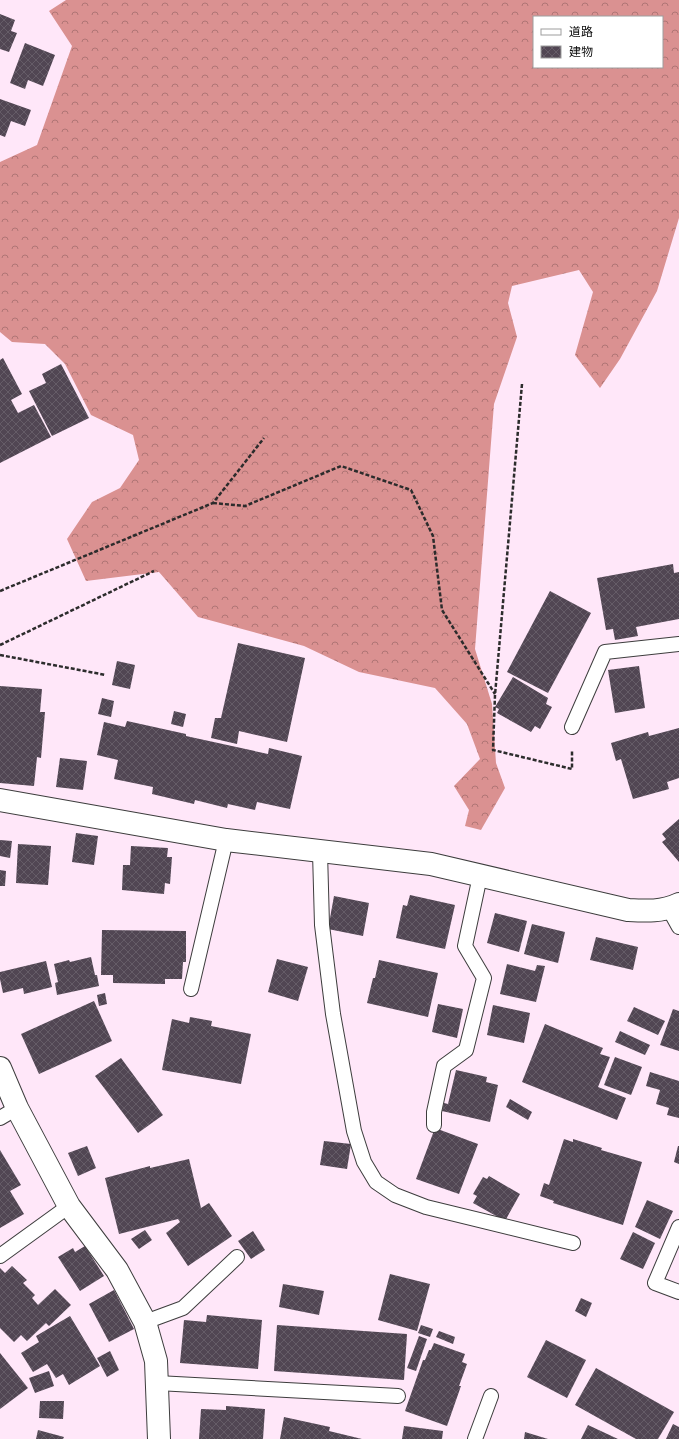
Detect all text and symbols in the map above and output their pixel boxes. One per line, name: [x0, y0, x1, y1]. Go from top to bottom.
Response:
legend: [533, 16, 663, 68]
text: 道路: [569, 25, 593, 39]
text: 建物: [569, 45, 593, 59]

